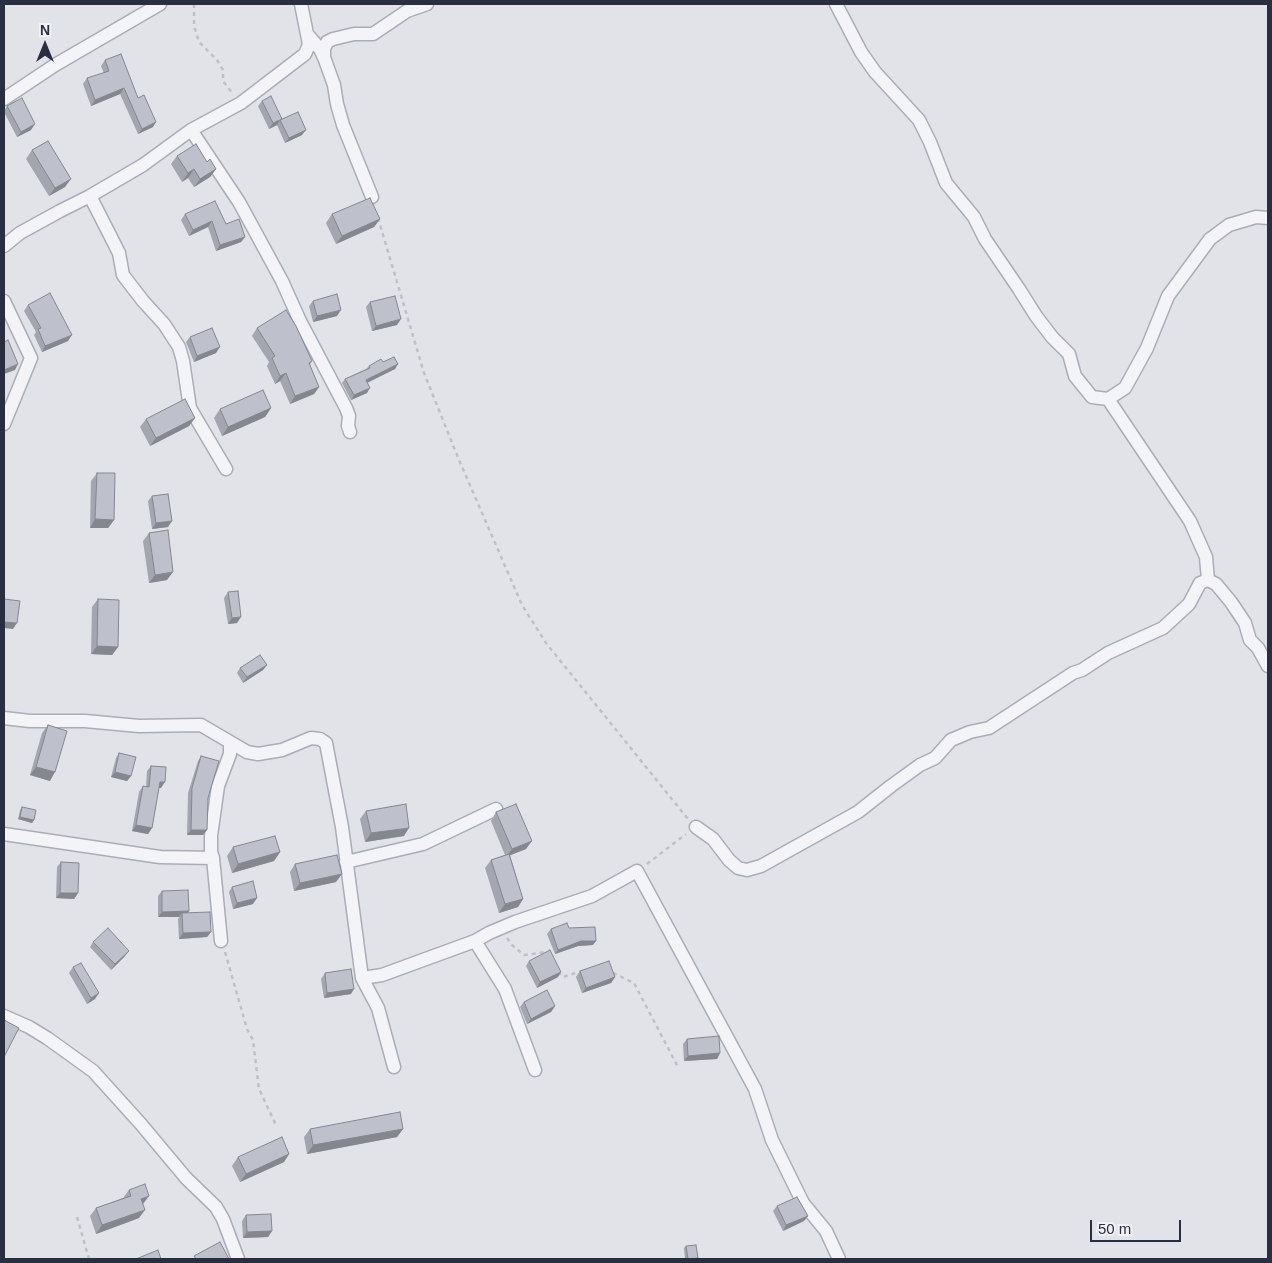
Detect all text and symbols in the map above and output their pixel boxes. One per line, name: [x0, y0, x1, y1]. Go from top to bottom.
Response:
north arrow: [20, 20, 70, 70]
text: N: [40, 22, 50, 38]
scale bar: [1092, 1210, 1183, 1242]
text: 50 m: [1098, 1220, 1131, 1237]

